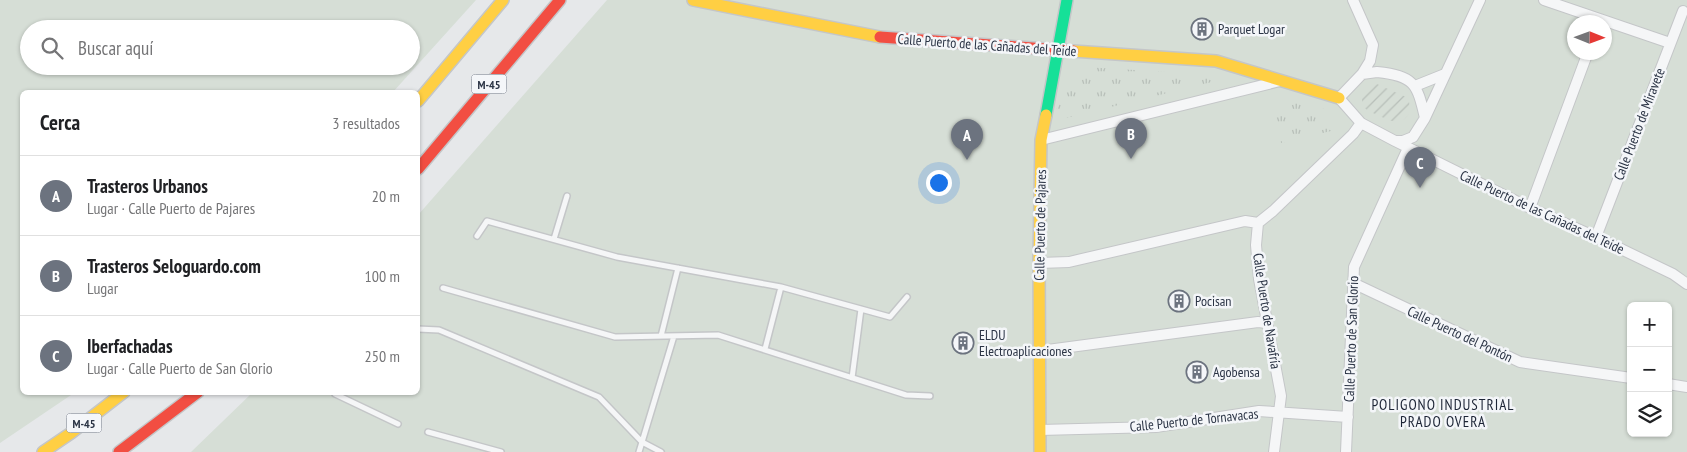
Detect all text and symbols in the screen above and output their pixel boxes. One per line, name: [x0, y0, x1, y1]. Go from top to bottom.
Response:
north arrow: [1567, 15, 1612, 60]
building icon: Parquet Logar: [1190, 17, 1214, 41]
search box: [20, 20, 420, 75]
place label: Parquet Logar: [1218, 20, 1285, 38]
street label: Calle Puerto de las Cañadas del Teide: [897, 30, 1077, 60]
icon: search: [38, 34, 66, 62]
text: Buscar aquí: [78, 36, 153, 60]
street label: Calle Puerto de Miravete: [1609, 65, 1669, 183]
road number: M-45: [472, 74, 506, 94]
text: Cerca: [40, 109, 80, 136]
text: 3 resultados: [332, 113, 400, 133]
pin: B: [1115, 118, 1147, 159]
pin: A: [951, 119, 983, 160]
pin: C: [1404, 147, 1436, 188]
street label: Calle Puerto de las Cañadas del Teide: [1457, 166, 1627, 258]
street label: Calle Puerto de Pajares: [1030, 169, 1050, 281]
your location: [926, 170, 952, 196]
text: Trasteros Urbanos: [87, 174, 208, 198]
text: A: [52, 186, 60, 206]
text: 20 m: [372, 186, 400, 206]
text: Lugar · Calle Puerto de Pajares: [87, 198, 255, 218]
street label: Calle Puerto de Navafría: [1249, 252, 1285, 370]
text: Trasteros Seloguardo.com: [87, 254, 261, 278]
text: B: [52, 266, 60, 286]
text: 100 m: [365, 266, 400, 286]
street label: Calle Puerto de San Glorio: [1340, 275, 1362, 403]
text: Lugar: [87, 278, 118, 298]
building icon: Pocisan: [1167, 289, 1191, 313]
place label: Pocisan: [1195, 292, 1231, 310]
street label: Calle Puerto del Pontón: [1405, 302, 1515, 366]
map controls: [1627, 302, 1672, 437]
button: +: [1627, 302, 1672, 347]
place label: ELDU Electroaplicaciones: [979, 326, 1072, 360]
building icon: ELDU Electroaplicaciones: [951, 331, 975, 355]
text: Iberfachadas: [87, 334, 173, 358]
text: C: [52, 346, 60, 366]
text: 250 m: [365, 346, 400, 366]
button: −: [1627, 347, 1672, 392]
text: Lugar · Calle Puerto de San Glorio: [87, 358, 273, 378]
building icon: Agobensa: [1185, 360, 1209, 384]
place label: Agobensa: [1213, 363, 1260, 381]
button: layers: [1627, 392, 1672, 437]
district label: POLIGONO INDUSTRIAL PRADO OVERA: [1371, 395, 1515, 431]
street label: Calle Puerto de Tornavacas: [1129, 404, 1259, 436]
road number: M-45: [66, 413, 102, 432]

